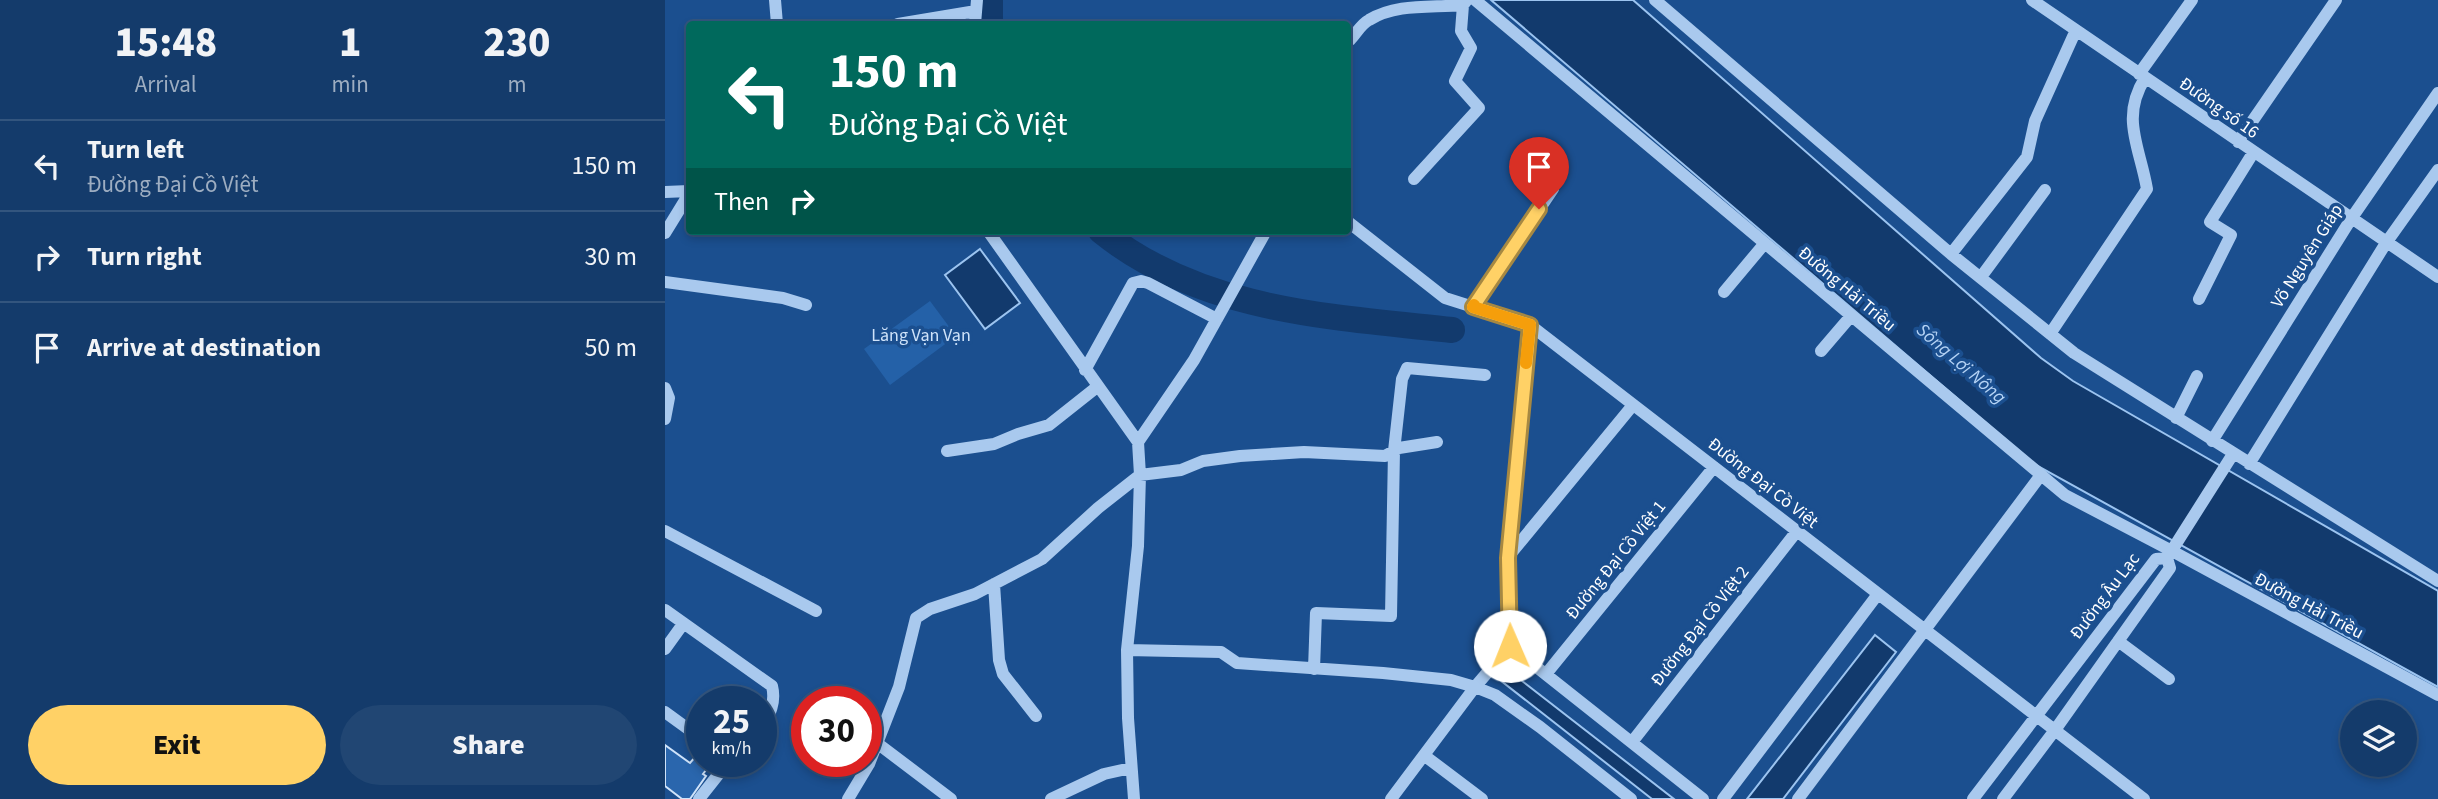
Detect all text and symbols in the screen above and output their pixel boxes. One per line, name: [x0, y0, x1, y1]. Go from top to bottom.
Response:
text: 15:48: [114, 13, 217, 73]
text: 1: [339, 13, 361, 73]
text: 230: [483, 13, 551, 73]
text: 150 m: [829, 37, 958, 107]
icon: left: [714, 49, 805, 140]
text: Arrival: [135, 68, 197, 101]
text: min: [332, 68, 369, 101]
text: m: [507, 68, 526, 101]
street label: Đường số 16: [2174, 71, 2264, 145]
text: Đường Đại Cồ Việt: [829, 102, 1068, 148]
text: Turn left: [87, 131, 184, 168]
pin: [1509, 137, 1569, 209]
icon: left: [28, 147, 66, 185]
text: 150 m: [571, 147, 637, 184]
icon: arrive: [1520, 148, 1558, 186]
text: Đường Đại Cồ Việt: [87, 168, 258, 201]
icon: right: [783, 182, 821, 220]
text: Then: [714, 183, 769, 220]
street label: Võ Nguyên Giáp: [2265, 199, 2349, 313]
icon: right: [28, 238, 66, 276]
text: Turn right: [87, 238, 202, 275]
text: 30 m: [584, 238, 637, 275]
street label: Đường Hải Triều: [1793, 241, 1901, 337]
water label: Sông Lợi Nông: [1910, 317, 2012, 411]
park label: Lăng Vạn Vạn: [871, 323, 971, 348]
icon: arrive: [28, 329, 66, 367]
text: Arrive at destination: [87, 329, 321, 366]
text: 50 m: [584, 329, 637, 366]
street label: Đường Đại Cồ Việt: [1702, 432, 1824, 534]
street label: Đường Đại Cồ Việt 1: [1560, 495, 1672, 625]
street label: Đường Âu Lạc: [2064, 548, 2146, 644]
street label: Đường Đại Cồ Việt 2: [1645, 560, 1755, 692]
street label: Đường Hải Triều: [2250, 567, 2368, 645]
position arrow: [1473, 609, 1547, 683]
speed limit sign: 30: [791, 686, 882, 777]
text: 25: [713, 697, 750, 747]
map controls: [2340, 700, 2417, 777]
button: layers: [2340, 700, 2417, 777]
button: Exit: [28, 705, 326, 785]
button: Share: [340, 705, 637, 785]
text: km/h: [712, 736, 751, 761]

